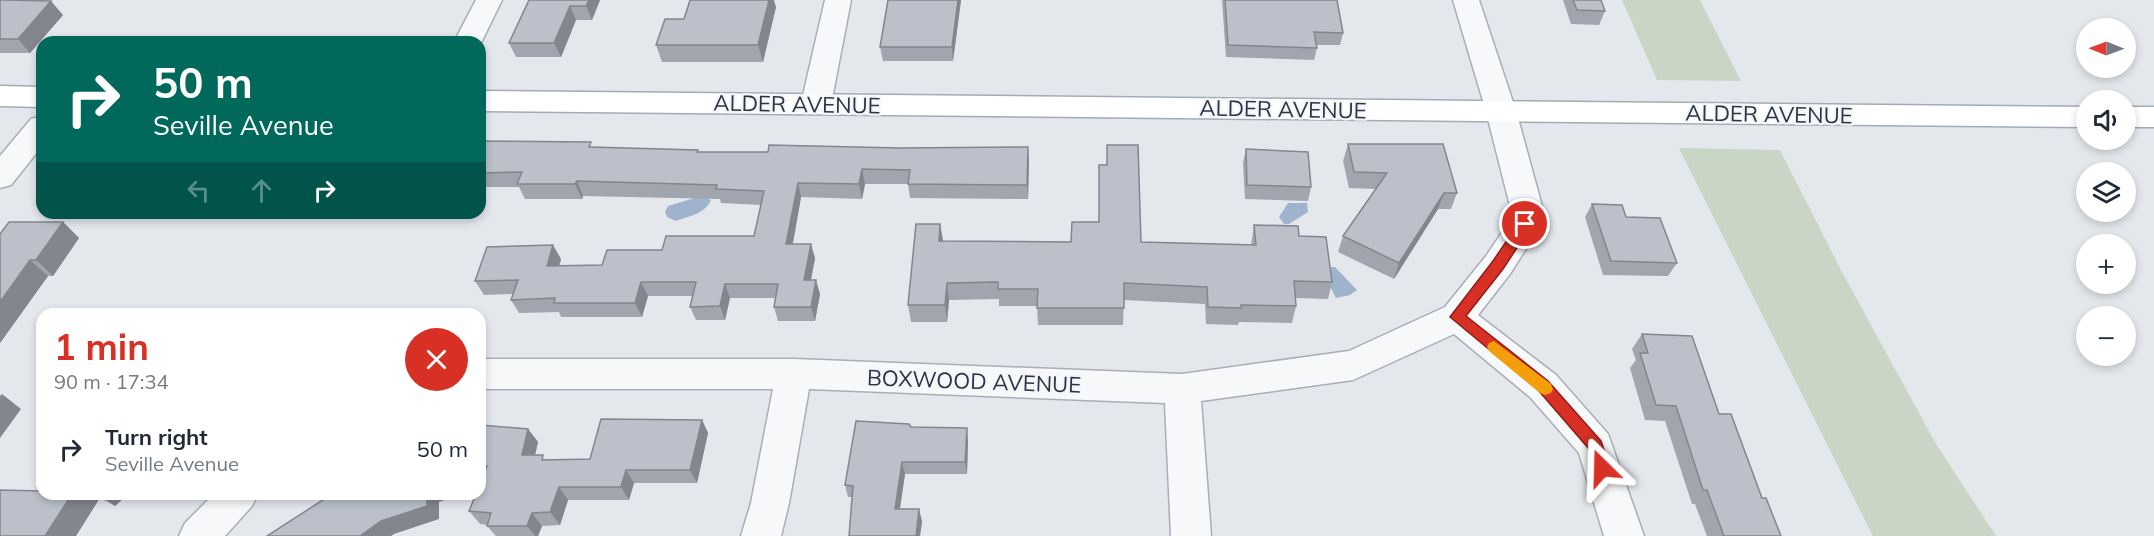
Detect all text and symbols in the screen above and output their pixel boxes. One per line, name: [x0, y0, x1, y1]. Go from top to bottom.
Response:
north arrow: [2076, 18, 2136, 78]
map controls: [2076, 18, 2136, 366]
text: 50 m: [153, 56, 253, 109]
icon: right: [54, 60, 132, 138]
street label: ALDER AVENUE: [713, 89, 881, 119]
button: sound: [2076, 90, 2136, 150]
street label: ALDER AVENUE: [1199, 94, 1367, 124]
street label: ALDER AVENUE: [1685, 99, 1853, 129]
text: Seville Avenue: [153, 108, 334, 142]
button: layers: [2076, 162, 2136, 222]
icon: left: [182, 174, 215, 207]
icon: ahead: [245, 174, 278, 207]
icon: right: [308, 174, 341, 207]
pin: [1499, 198, 1550, 249]
icon: arrive: [1508, 207, 1541, 240]
button: +: [2076, 234, 2136, 294]
button: −: [2076, 306, 2136, 366]
text: 1 min: [54, 324, 149, 369]
button: close: [405, 328, 468, 391]
street label: BOXWOOD AVENUE: [866, 363, 1082, 399]
text: 90 m · 17:34: [54, 369, 168, 394]
text: Turn right: [105, 423, 208, 451]
icon: right: [54, 433, 87, 466]
text: 50 m: [417, 435, 468, 463]
position arrow: [1570, 436, 1634, 500]
text: Seville Avenue: [105, 451, 239, 476]

